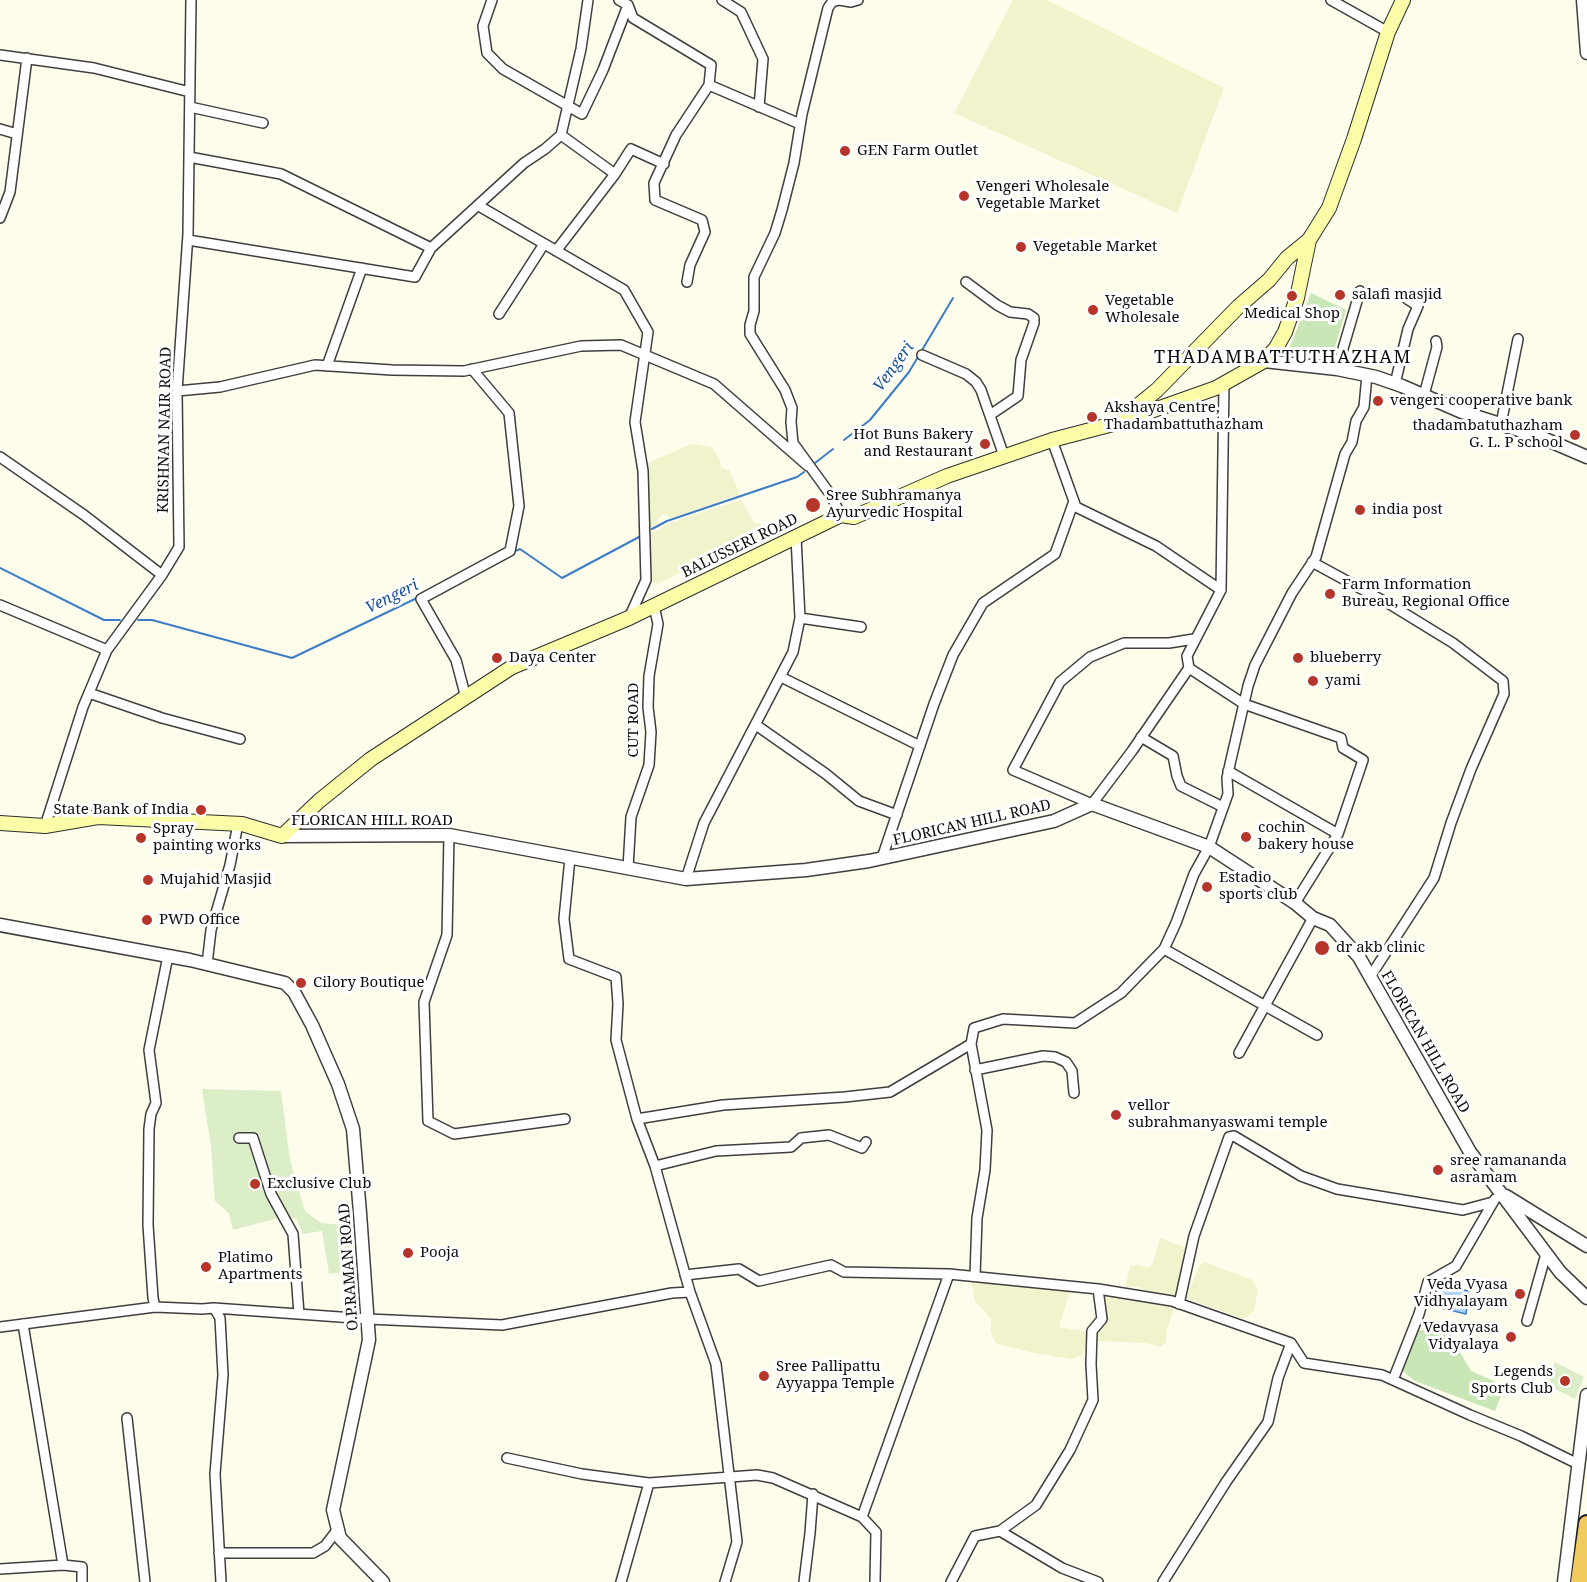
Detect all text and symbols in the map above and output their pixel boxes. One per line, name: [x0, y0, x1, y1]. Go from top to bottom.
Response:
place label: GEN Farm Outlet: [857, 142, 978, 160]
marker: GEN Farm Outlet: [838, 144, 852, 158]
place label: Vengeri Wholesale Vegetable Market: [976, 178, 1109, 213]
marker: Vengeri Wholesale Vegetable Market: [957, 189, 971, 203]
place label: Vegetable Market: [1033, 238, 1157, 256]
marker: Vegetable Market: [1014, 240, 1028, 254]
place label: salafi masjid: [1352, 286, 1442, 304]
marker: salafi masjid: [1333, 288, 1347, 302]
marker: Medical Shop: [1285, 289, 1299, 303]
place label: Vegetable Wholesale: [1105, 292, 1179, 327]
marker: Vegetable Wholesale: [1086, 303, 1100, 317]
place label: Medical Shop: [1244, 305, 1340, 323]
water label: Vengeri: [870, 339, 918, 395]
street label: KRISHNAN NAIR ROAD: [155, 347, 175, 513]
district label: THADAMBATTUTHAZHAM: [1154, 347, 1412, 369]
place label: vengeri cooperative bank: [1390, 392, 1572, 410]
marker: vengeri cooperative bank: [1371, 394, 1385, 408]
place label: Akshaya Centre, Thadambattuthazham: [1104, 399, 1264, 434]
marker: Akshaya Centre, Thadambattuthazham: [1085, 410, 1099, 424]
place label: thadambatuthazham G. L. P school: [1412, 417, 1563, 452]
place label: Hot Buns Bakery and Restaurant: [853, 426, 973, 461]
marker: thadambatuthazham G. L. P school: [1568, 428, 1582, 442]
marker: Hot Buns Bakery and Restaurant: [978, 437, 992, 451]
place label: Sree Subhramanya Ayurvedic Hospital: [826, 487, 963, 522]
marker: Sree Subhramanya Ayurvedic Hospital: [804, 496, 822, 514]
place label: india post: [1372, 501, 1443, 519]
marker: india post: [1353, 503, 1367, 517]
street label: BALUSSERI ROAD: [679, 510, 801, 582]
water label: Vengeri: [362, 576, 422, 618]
place label: Farm Information Bureau, Regional Office: [1342, 576, 1510, 611]
marker: Farm Information Bureau, Regional Office: [1323, 587, 1337, 601]
place label: Daya Center: [509, 649, 596, 667]
place label: blueberry: [1310, 649, 1381, 667]
marker: Daya Center: [490, 651, 504, 665]
marker: blueberry: [1291, 651, 1305, 665]
place label: yami: [1325, 672, 1361, 690]
marker: yami: [1306, 674, 1320, 688]
street label: CUT ROAD: [625, 683, 643, 757]
street label: FLORICAN HILL ROAD: [891, 796, 1053, 850]
place label: State Bank of India: [54, 801, 189, 819]
marker: State Bank of India: [194, 803, 208, 817]
street label: FLORICAN HILL ROAD: [291, 812, 453, 830]
place label: cochin bakery house: [1258, 819, 1354, 854]
place label: Spray painting works: [153, 820, 261, 855]
marker: cochin bakery house: [1239, 830, 1253, 844]
marker: Spray painting works: [134, 831, 148, 845]
place label: Estadio sports club: [1219, 869, 1297, 904]
place label: Mujahid Masjid: [160, 871, 272, 889]
marker: Mujahid Masjid: [141, 873, 155, 887]
marker: Estadio sports club: [1200, 880, 1214, 894]
place label: PWD Office: [159, 911, 240, 929]
marker: PWD Office: [140, 913, 154, 927]
marker: dr akb clinic: [1313, 939, 1331, 957]
place label: dr akb clinic: [1336, 939, 1425, 957]
street label: FLORICAN HILL ROAD: [1377, 968, 1473, 1116]
place label: Cilory Boutique: [313, 974, 425, 992]
marker: Cilory Boutique: [294, 976, 308, 990]
place label: vellor subrahmanyaswami temple: [1128, 1097, 1328, 1132]
marker: vellor subrahmanyaswami temple: [1109, 1108, 1123, 1122]
place label: sree ramananda asramam: [1450, 1152, 1567, 1187]
marker: sree ramananda asramam: [1431, 1163, 1445, 1177]
place label: Exclusive Club: [267, 1175, 371, 1193]
marker: Exclusive Club: [248, 1177, 262, 1191]
street label: O.P.RAMAN ROAD: [336, 1203, 362, 1331]
place label: Pooja: [420, 1244, 459, 1262]
marker: Pooja: [401, 1246, 415, 1260]
place label: Platimo Apartments: [218, 1249, 302, 1284]
marker: Platimo Apartments: [199, 1260, 213, 1274]
place label: Veda Vyasa Vidhyalayam: [1414, 1276, 1508, 1311]
marker: Veda Vyasa Vidhyalayam: [1513, 1287, 1527, 1301]
place label: Vedavyasa Vidyalaya: [1423, 1319, 1499, 1354]
marker: Vedavyasa Vidyalaya: [1504, 1330, 1518, 1344]
place label: Sree Pallipattu Ayyappa Temple: [776, 1358, 895, 1393]
place label: Legends Sports Club: [1471, 1363, 1553, 1398]
marker: Sree Pallipattu Ayyappa Temple: [757, 1369, 771, 1383]
marker: Legends Sports Club: [1558, 1374, 1572, 1388]

